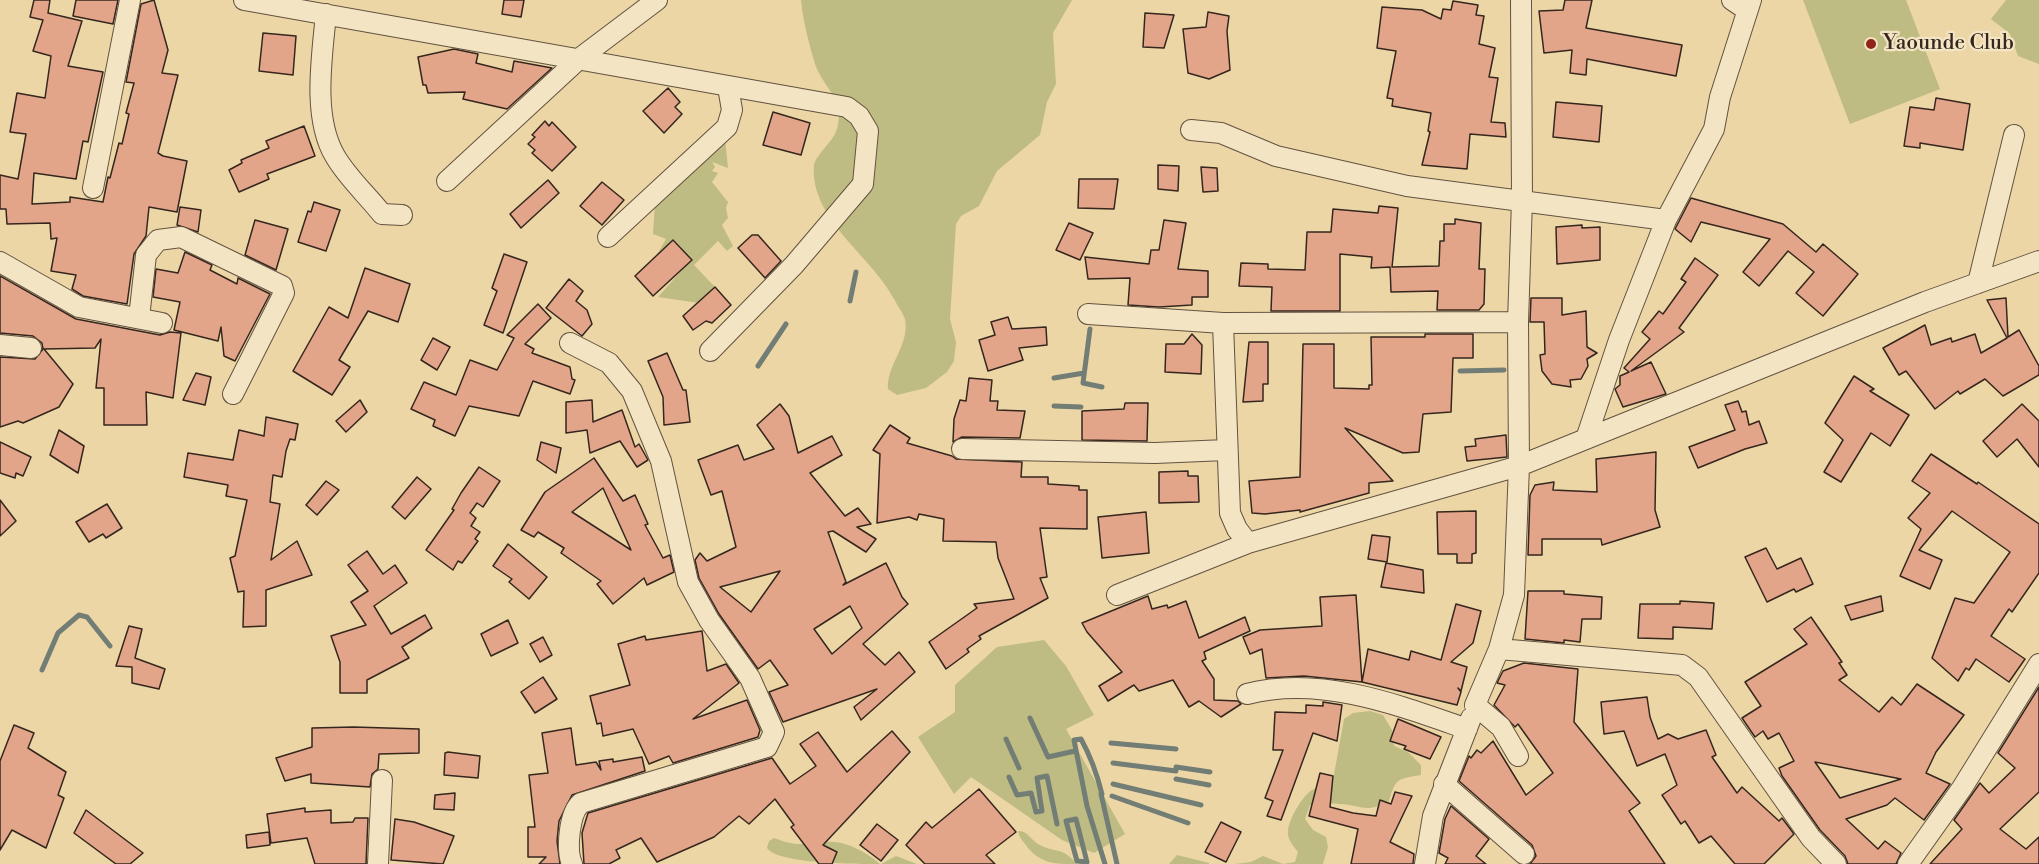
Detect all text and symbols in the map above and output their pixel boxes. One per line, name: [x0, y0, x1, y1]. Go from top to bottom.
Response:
place label: Yaounde Club: [1883, 31, 2014, 57]
marker: Yaounde Club: [1864, 37, 1878, 51]

